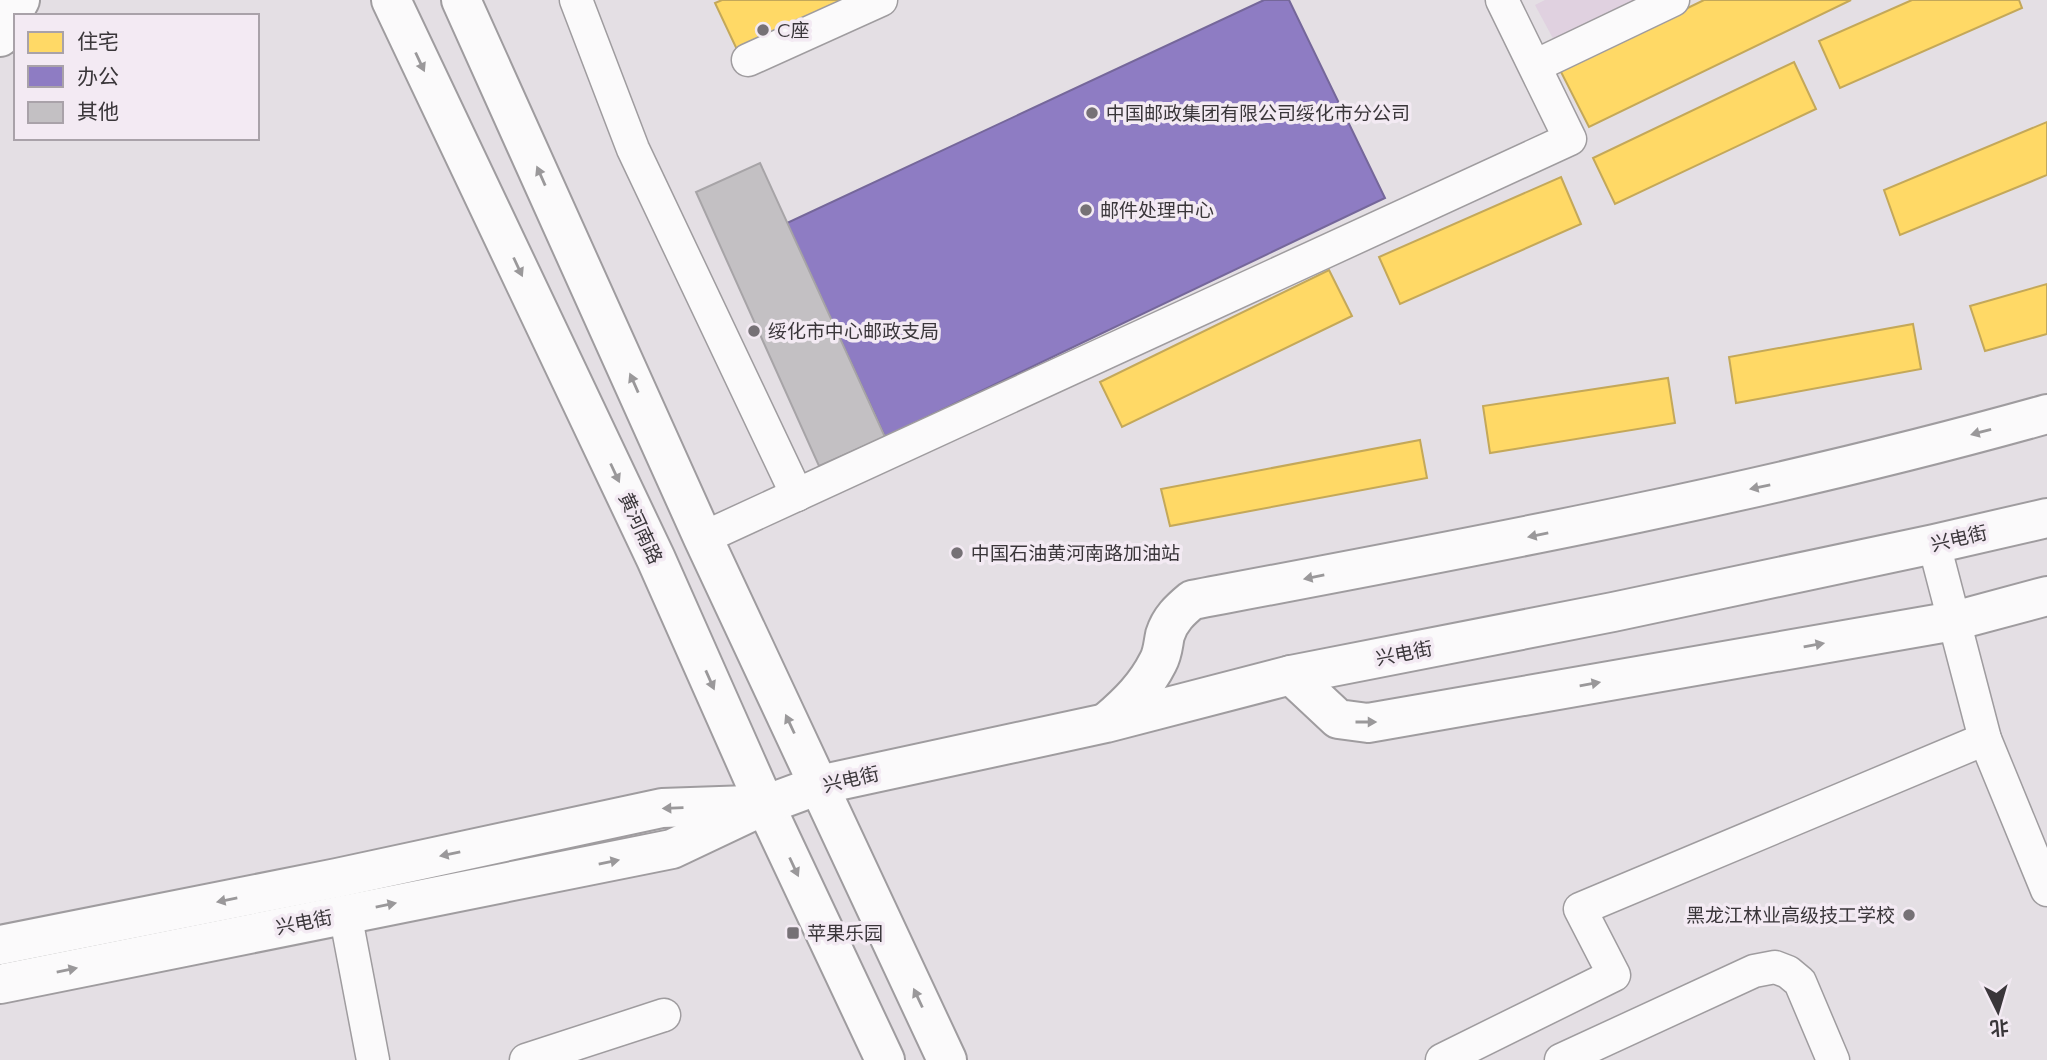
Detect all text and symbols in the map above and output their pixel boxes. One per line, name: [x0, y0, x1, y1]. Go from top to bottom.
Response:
legend: [14, 14, 259, 140]
place label: C座: [777, 19, 809, 42]
marker: C座: [755, 22, 771, 38]
text: 住宅: [77, 29, 119, 54]
one-way arrow: [414, 52, 426, 72]
text: 办公: [77, 64, 119, 89]
text: 其他: [77, 99, 119, 124]
place label: 中国邮政集团有限公司绥化市分公司: [1106, 102, 1410, 125]
marker: 中国邮政集团有限公司绥化市分公司: [1084, 105, 1100, 121]
one-way arrow: [535, 166, 547, 186]
place label: 邮件处理中心: [1100, 199, 1214, 222]
marker: 邮件处理中心: [1078, 202, 1094, 218]
one-way arrow: [512, 257, 523, 277]
place label: 绥化市中心邮政支局: [768, 320, 939, 343]
marker: 绥化市中心邮政支局: [746, 323, 762, 339]
one-way arrow: [628, 373, 640, 393]
one-way arrow: [1970, 427, 1992, 438]
one-way arrow: [609, 463, 621, 483]
one-way arrow: [1749, 481, 1771, 492]
street label: 黄河南路: [614, 489, 667, 568]
street label: 兴电街: [1929, 521, 1989, 556]
one-way arrow: [1527, 529, 1549, 540]
place label: 中国石油黄河南路加油站: [971, 542, 1180, 565]
marker: 中国石油黄河南路加油站: [949, 545, 965, 561]
one-way arrow: [1303, 571, 1325, 582]
street label: 兴电街: [1374, 637, 1434, 670]
one-way arrow: [1803, 639, 1825, 650]
one-way arrow: [705, 669, 716, 690]
one-way arrow: [1579, 679, 1601, 690]
one-way arrow: [784, 713, 795, 734]
one-way arrow: [1355, 716, 1377, 728]
street label: 兴电街: [821, 762, 881, 797]
one-way arrow: [661, 803, 683, 814]
one-way arrow: [439, 848, 461, 859]
one-way arrow: [598, 856, 620, 867]
one-way arrow: [788, 857, 800, 877]
one-way arrow: [216, 894, 238, 905]
one-way arrow: [375, 900, 397, 911]
place label: 黑龙江林业高级技工学校: [1686, 904, 1895, 927]
street label: 兴电街: [274, 906, 334, 939]
marker: 黑龙江林业高级技工学校: [1901, 907, 1917, 923]
place label: 苹果乐园: [807, 922, 883, 945]
marker: 苹果乐园: [785, 925, 801, 941]
one-way arrow: [56, 964, 78, 975]
north arrow: [1963, 976, 2033, 1046]
one-way arrow: [912, 988, 924, 1008]
text: 北: [1989, 1015, 2010, 1040]

